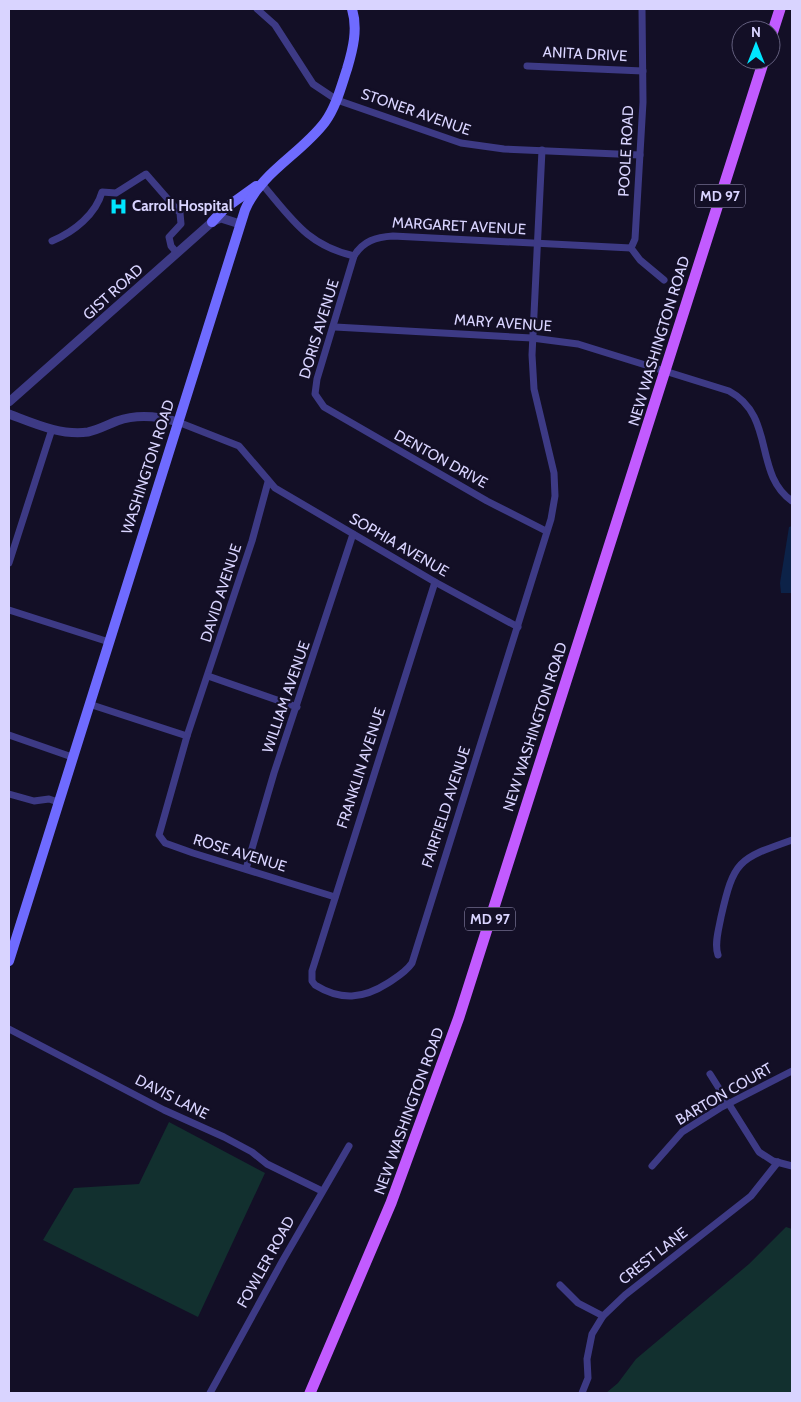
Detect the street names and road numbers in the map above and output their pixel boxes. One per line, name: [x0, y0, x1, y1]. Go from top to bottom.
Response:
street label: ANITA DRIVE: [542, 43, 628, 65]
street label: STONER AVENUE: [359, 85, 473, 139]
street label: POOLE ROAD: [615, 105, 637, 197]
road number: MD 97: [695, 185, 745, 208]
street label: MARGARET AVENUE: [392, 214, 526, 238]
street label: NEW WASHINGTON ROAD: [625, 254, 693, 428]
street label: GIST ROAD: [79, 260, 147, 324]
street label: DORIS AVENUE: [295, 277, 343, 381]
street label: MARY AVENUE: [454, 311, 552, 335]
street label: WASHINGTON ROAD: [118, 397, 178, 537]
street label: DENTON DRIVE: [391, 426, 491, 492]
street label: SOPHIA AVENUE: [346, 509, 452, 581]
street label: DAVID AVENUE: [197, 542, 245, 644]
street label: WILLIAM AVENUE: [258, 639, 314, 755]
street label: NEW WASHINGTON ROAD: [499, 640, 571, 814]
street label: FRANKLIN AVENUE: [333, 705, 389, 831]
street label: FAIRFIELD AVENUE: [418, 744, 474, 870]
street label: ROSE AVENUE: [191, 830, 289, 876]
road number: MD 97: [465, 908, 515, 931]
street label: NEW WASHINGTON ROAD: [370, 1025, 448, 1197]
street label: BARTON COURT: [673, 1059, 775, 1129]
street label: DAVIS LANE: [132, 1071, 212, 1123]
street label: FOWLER ROAD: [233, 1213, 299, 1311]
street label: CREST LANE: [615, 1224, 691, 1288]

